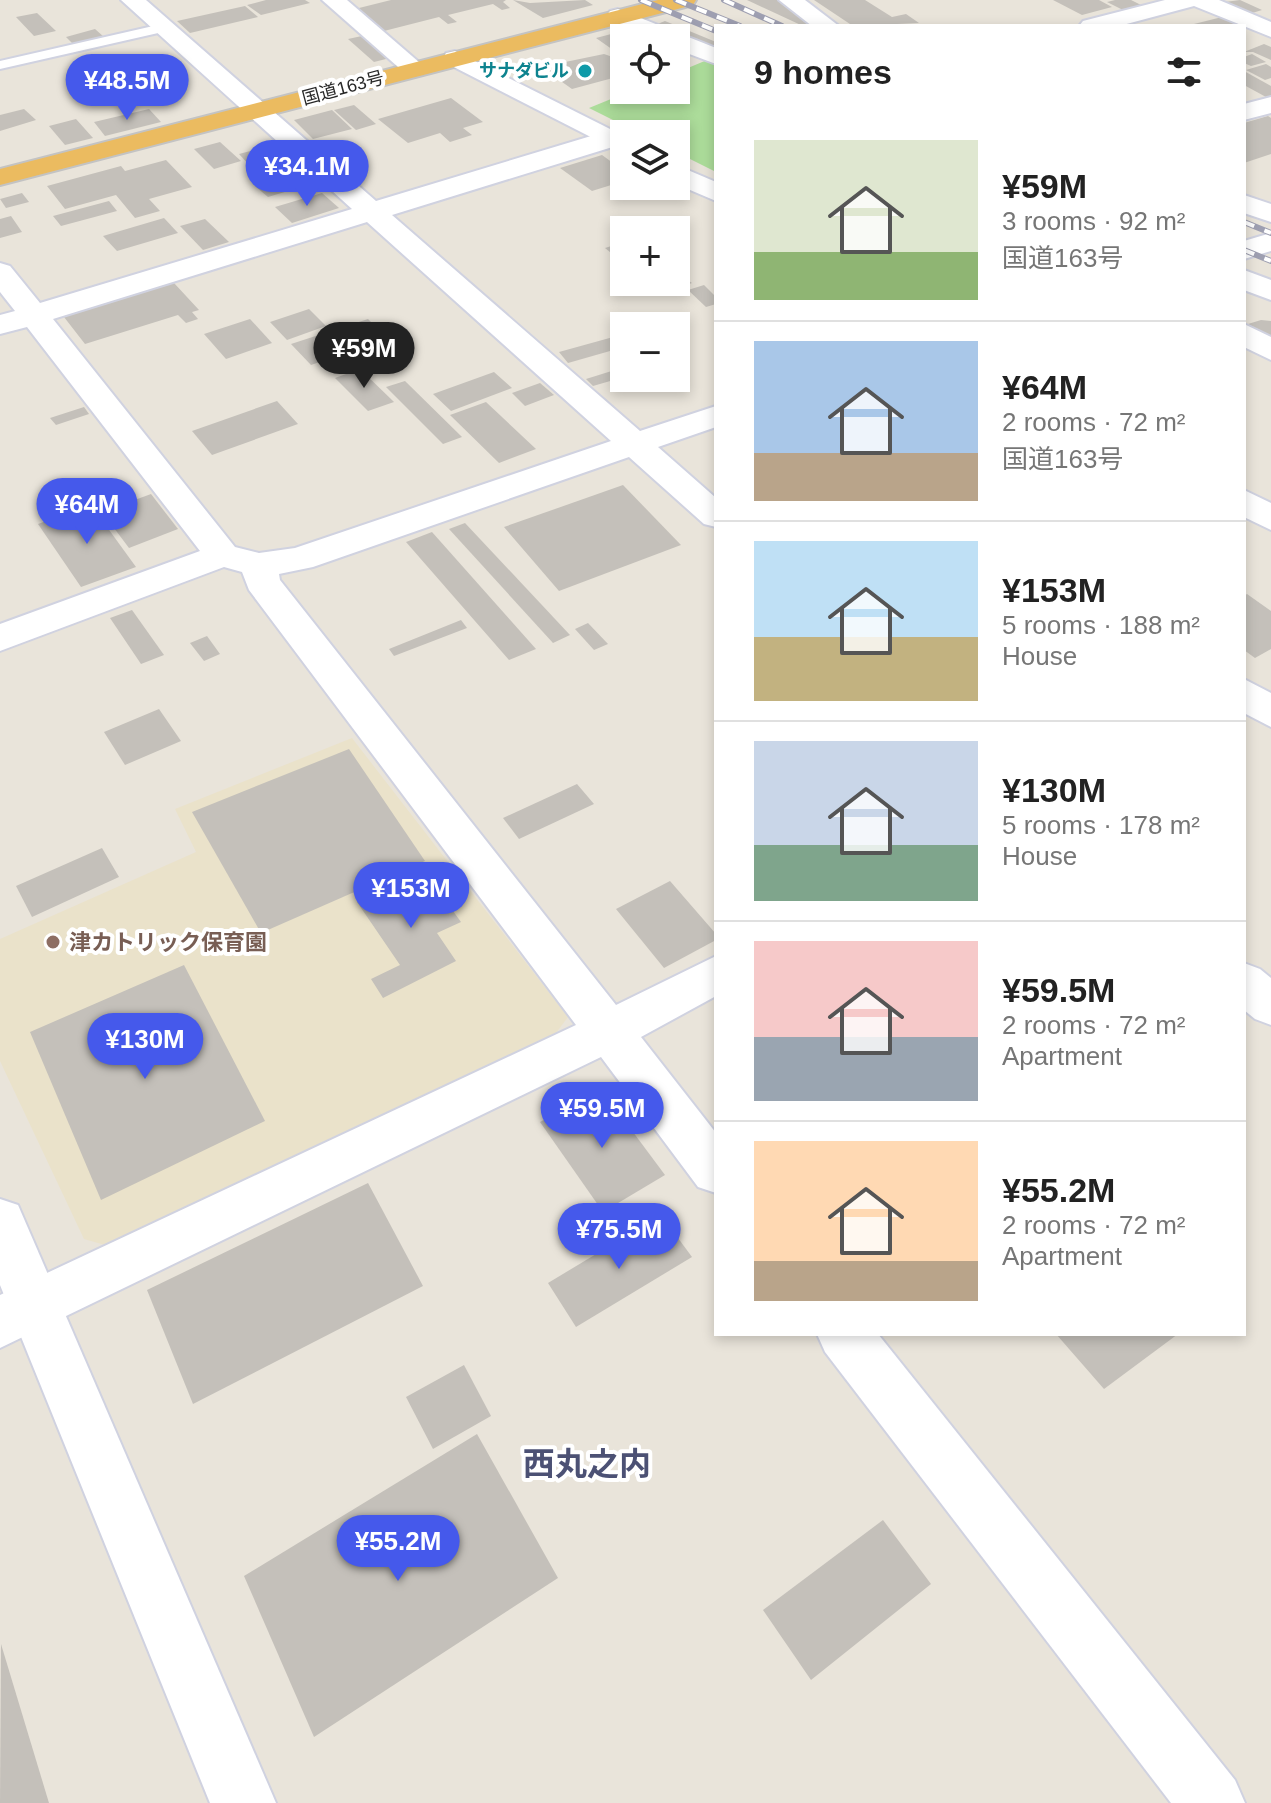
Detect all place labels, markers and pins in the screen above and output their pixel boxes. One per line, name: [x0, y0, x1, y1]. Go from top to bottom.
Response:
pin: ¥48.5M: [62, 54, 192, 122]
place label: サナダビル: [479, 61, 569, 81]
marker: サナダビル: [576, 62, 594, 80]
pin: ¥34.1M: [242, 140, 372, 208]
pin: ¥59M: [317, 322, 411, 390]
pin: ¥64M: [40, 478, 134, 546]
pin: ¥153M: [355, 862, 467, 930]
place label: 津カトリック保育園: [69, 930, 267, 955]
marker: 津カトリック保育園: [44, 933, 62, 951]
pin: ¥130M: [89, 1013, 201, 1081]
pin: ¥59.5M: [537, 1082, 667, 1150]
pin: ¥75.5M: [554, 1203, 684, 1271]
pin: ¥55.2M: [333, 1515, 463, 1583]

